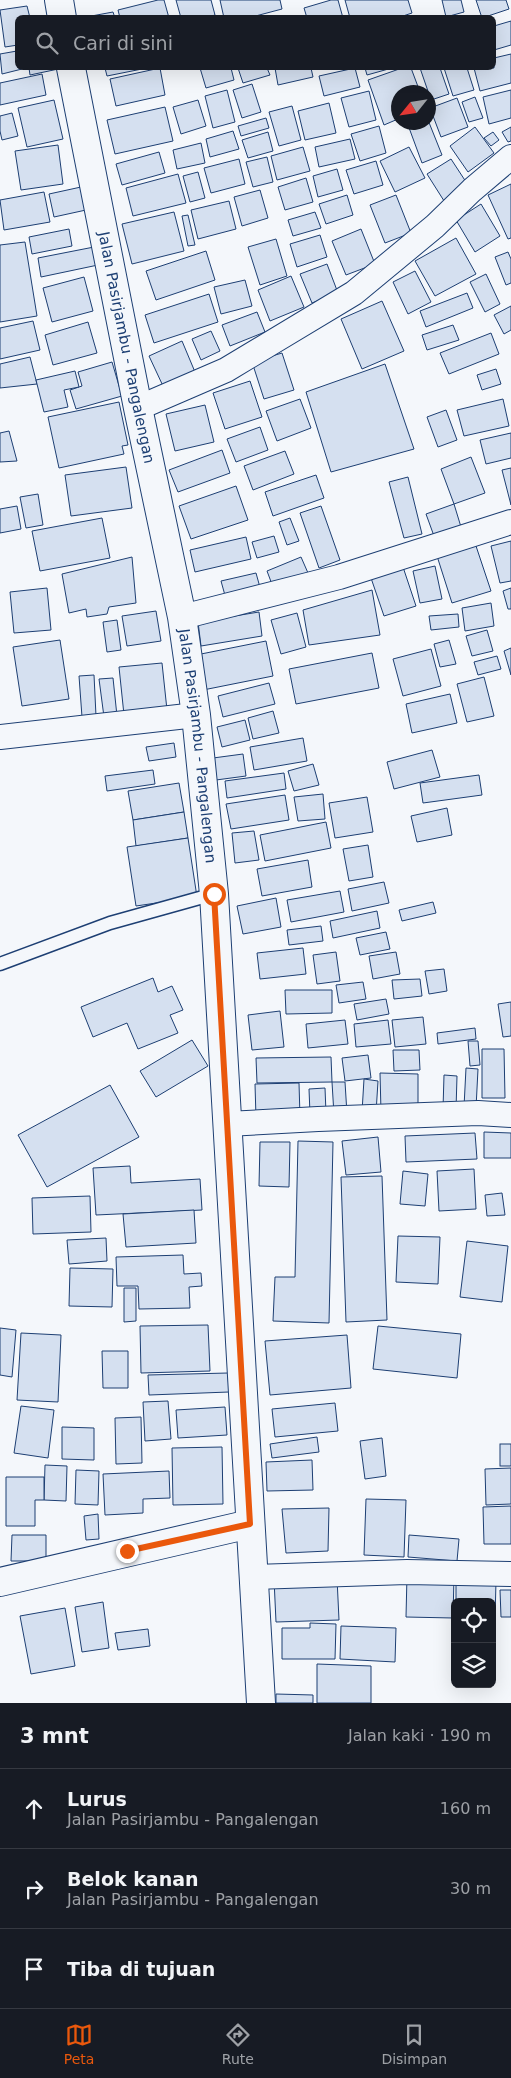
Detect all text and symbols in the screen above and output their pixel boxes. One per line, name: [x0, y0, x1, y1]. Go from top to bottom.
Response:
search box: [15, 15, 496, 70]
icon: search: [33, 29, 61, 57]
text: Cari di sini: [73, 32, 173, 54]
north arrow: [391, 85, 436, 130]
street label: Jalan Pasirjambu - Pangalengan: [94, 229, 158, 465]
street label: Jalan Pasirjambu - Pangalengan: [175, 626, 220, 864]
route start: [203, 883, 226, 906]
route end: [116, 1540, 139, 1563]
map controls: [451, 1598, 496, 1688]
button: locate: [451, 1598, 496, 1643]
button: layers: [451, 1643, 496, 1688]
text: 3 mnt: [20, 1724, 89, 1748]
text: Jalan kaki · 190 m: [348, 1726, 491, 1745]
text: Lurus: [67, 1788, 127, 1810]
icon: ahead: [20, 1795, 48, 1823]
text: 160 m: [440, 1799, 491, 1818]
text: Jalan Pasirjambu - Pangalengan: [67, 1810, 319, 1829]
text: Belok kanan: [67, 1868, 199, 1890]
icon: right: [20, 1875, 48, 1903]
text: 30 m: [450, 1879, 491, 1898]
text: Jalan Pasirjambu - Pangalengan: [67, 1890, 319, 1909]
icon: arrive: [20, 1955, 48, 1983]
text: Tiba di tujuan: [67, 1958, 215, 1980]
tab: Peta: [64, 2021, 94, 2067]
tab: Rute: [222, 2021, 254, 2067]
tab: Disimpan: [381, 2021, 447, 2067]

